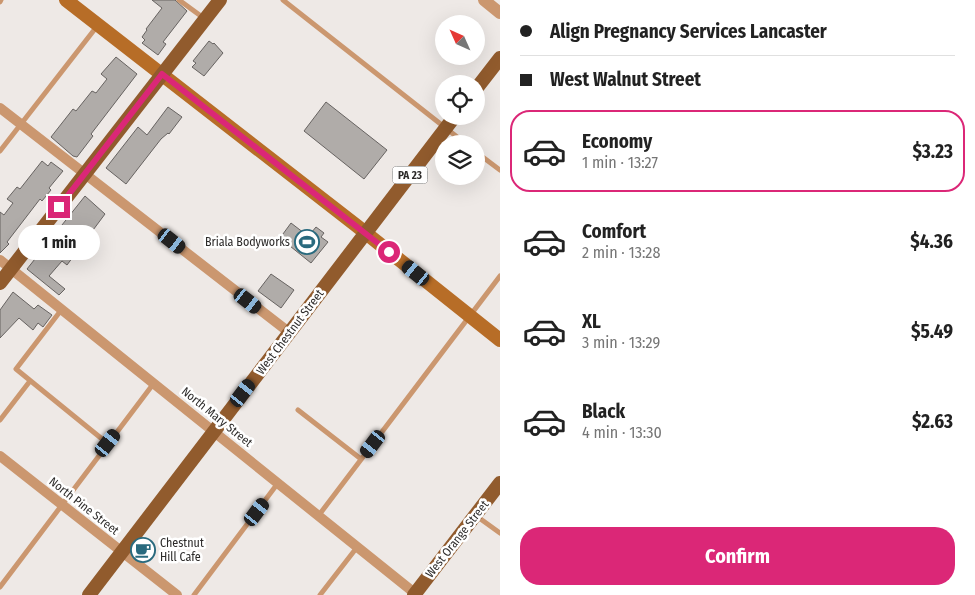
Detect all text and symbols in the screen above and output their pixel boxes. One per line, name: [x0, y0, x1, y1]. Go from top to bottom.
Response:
north arrow: [435, 15, 485, 65]
map controls: [435, 15, 485, 185]
text: Align Pregnancy Services Lancaster: [550, 20, 827, 43]
text: West Walnut Street: [550, 68, 701, 91]
button: locate: [435, 75, 485, 125]
icon: car: [522, 129, 567, 174]
text: Economy: [582, 130, 652, 153]
button: layers: [435, 135, 485, 185]
text: $3.23: [912, 140, 953, 163]
text: 1 min · 13:27: [582, 153, 658, 172]
road number: PA 23: [392, 166, 428, 184]
route end: [48, 196, 70, 218]
icon: car: [522, 219, 567, 264]
text: Comfort: [582, 220, 646, 243]
callout: 1 min: [18, 224, 100, 260]
car: [155, 226, 188, 256]
sports icon: Briala Bodyworks: [294, 229, 320, 255]
text: $4.36: [910, 230, 953, 253]
text: 1 min: [42, 233, 76, 252]
place label: Briala Bodyworks: [205, 235, 290, 249]
route start: [378, 241, 400, 263]
text: 2 min · 13:28: [582, 243, 660, 262]
car: [399, 258, 432, 288]
car: [231, 286, 264, 316]
street label: West Chestnut Street: [253, 287, 327, 377]
icon: car: [522, 309, 567, 354]
text: XL: [582, 310, 601, 333]
text: $5.49: [911, 320, 953, 343]
text: 3 min · 13:29: [582, 333, 660, 352]
car: [227, 377, 258, 409]
street label: North Mary Street: [179, 384, 255, 450]
icon: car: [522, 399, 567, 444]
text: Black: [582, 400, 625, 423]
text: $2.63: [912, 410, 953, 433]
text: 4 min · 13:30: [582, 423, 662, 442]
car: [92, 427, 123, 459]
car: [357, 428, 388, 460]
street label: North Pine Street: [46, 474, 122, 538]
car: [241, 496, 272, 528]
street label: West Orange Street: [423, 498, 491, 580]
button: Confirm: [520, 527, 955, 585]
place label: Chestnut Hill Cafe: [160, 536, 204, 564]
cafe icon: Chestnut Hill Cafe: [130, 537, 156, 563]

